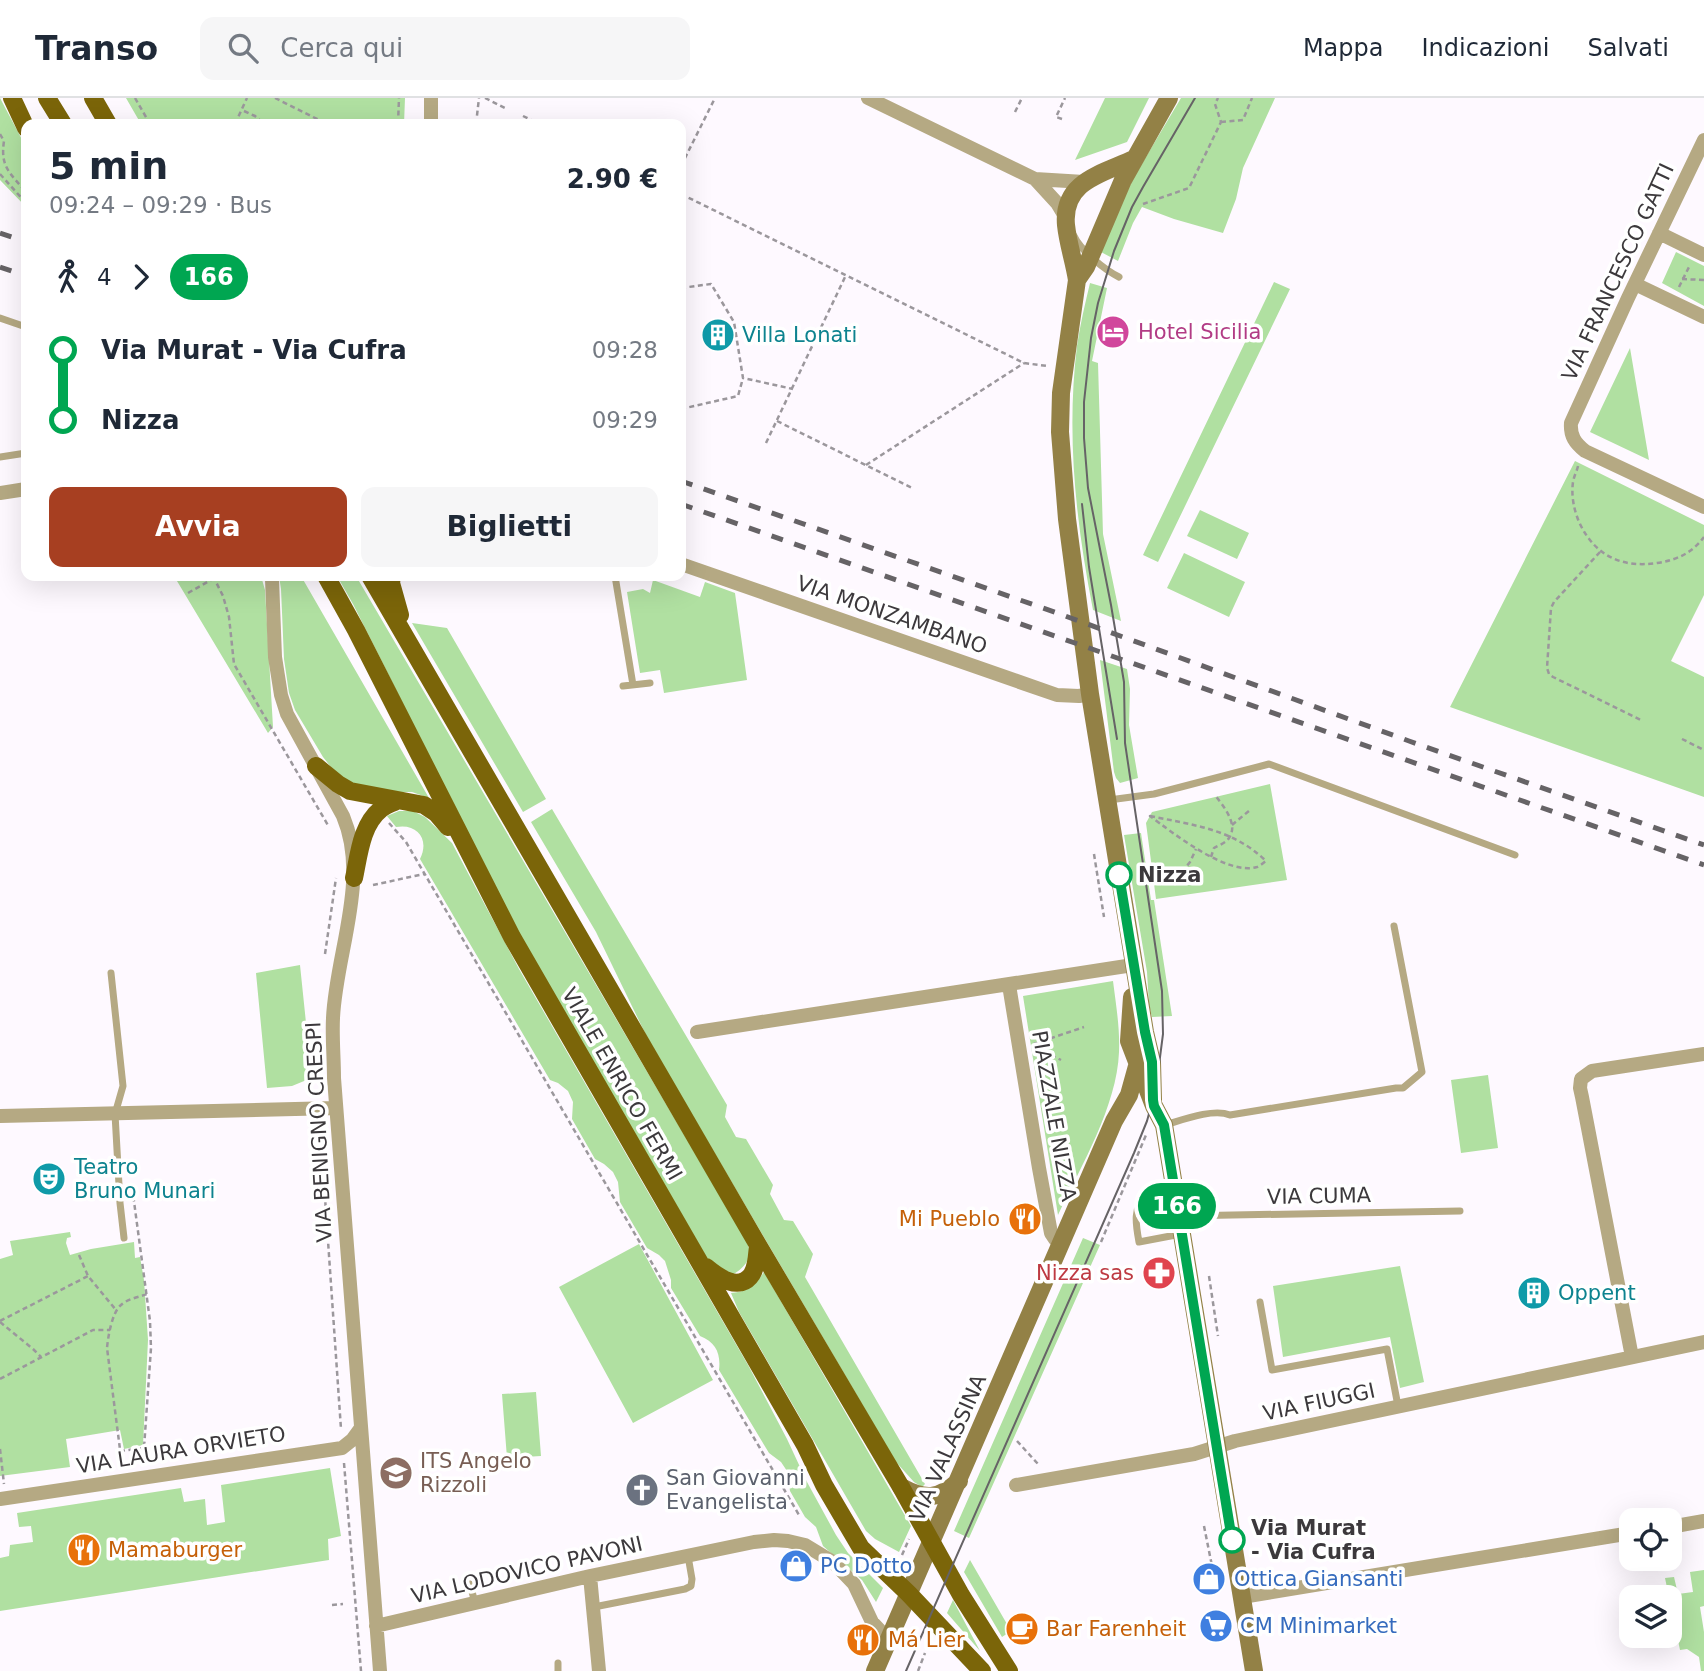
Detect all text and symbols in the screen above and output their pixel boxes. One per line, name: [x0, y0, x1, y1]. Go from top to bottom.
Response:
search box: [200, 17, 690, 80]
text: Transo: [35, 29, 158, 68]
icon: search: [224, 29, 262, 67]
text: Cerca qui: [280, 33, 403, 63]
text: Mappa: [1303, 34, 1383, 62]
text: Indicazioni: [1421, 34, 1549, 62]
text: Salvati: [1587, 34, 1669, 62]
text: 5 min: [49, 144, 168, 188]
street label: VIA FRANCESCO GATTI: [1557, 159, 1679, 385]
text: 2.90 €: [567, 164, 658, 194]
text: 09:24 – 09:29 · Bus: [49, 192, 272, 218]
icon: walk: [49, 258, 87, 296]
icon: forward: [122, 258, 160, 296]
text: 166: [184, 263, 234, 291]
text: 4: [97, 264, 112, 290]
hotel icon: Hotel Sicilia: [1094, 313, 1132, 351]
building icon: Villa Lonati: [699, 316, 737, 354]
place label: Hotel Sicilia: [1138, 320, 1261, 344]
place label: Villa Lonati: [742, 323, 857, 347]
text: Via Murat - Via Cufra: [101, 335, 407, 365]
text: 09:28: [592, 337, 658, 363]
text: Nizza: [101, 405, 179, 435]
text: 09:29: [592, 407, 658, 433]
button: Avvia: [49, 487, 347, 567]
button: Biglietti: [361, 487, 658, 567]
street label: VIA MONZAMBANO: [794, 571, 990, 659]
marker: Nizza: [1106, 862, 1132, 888]
place label: Nizza: [1138, 863, 1201, 887]
street label: VIALE ENRICO FERMI: [557, 983, 687, 1185]
street label: VIA BENIGNO CRESPI: [301, 1021, 337, 1243]
street label: PIAZZALE NIZZA: [1027, 1029, 1081, 1204]
place label: Teatro Bruno Munari: [73, 1155, 215, 1203]
theatre icon: Teatro Bruno Munari: [30, 1160, 68, 1198]
line badge: 166: [1137, 1183, 1217, 1229]
street label: VIA CUMA: [1267, 1183, 1372, 1209]
text: 166: [1152, 1192, 1202, 1220]
restaurant icon: Mi Pueblo: [1006, 1200, 1044, 1238]
place label: Mi Pueblo: [899, 1207, 1000, 1231]
pharmacy icon: Nizza sas: [1140, 1254, 1178, 1292]
place label: Nizza sas: [1036, 1261, 1134, 1285]
building icon: Oppent: [1515, 1274, 1553, 1312]
place label: Oppent: [1558, 1281, 1636, 1305]
street label: VIA VALASSINA: [905, 1370, 991, 1525]
street label: VIA FIUGGI: [1261, 1378, 1377, 1426]
street label: VIA LAURA ORVIETO: [75, 1422, 287, 1478]
place label: ITS Angelo Rizzoli: [420, 1449, 532, 1497]
school or university icon: ITS Angelo Rizzoli: [377, 1454, 415, 1492]
place label: San Giovanni Evangelista: [666, 1466, 805, 1514]
church icon: San Giovanni Evangelista: [623, 1471, 661, 1509]
map controls: [1619, 1508, 1682, 1648]
button: locate: [1619, 1508, 1682, 1571]
place label: Via Murat - Via Cufra: [1251, 1516, 1376, 1564]
marker: Via Murat - Via Cufra: [1219, 1527, 1245, 1553]
restaurant icon: Mamaburger: [65, 1531, 103, 1569]
street label: VIA LODOVICO PAVONI: [409, 1532, 645, 1608]
place label: Mamaburger: [108, 1538, 242, 1562]
shop icon: PC Dotto: [777, 1547, 815, 1585]
place label: PC Dotto: [820, 1554, 912, 1578]
shop icon: Ottica Giansanti: [1190, 1560, 1228, 1598]
place label: Ottica Giansanti: [1234, 1567, 1403, 1591]
button: layers: [1619, 1585, 1682, 1648]
supermarket icon: CM Minimarket: [1197, 1607, 1235, 1645]
cafe icon: Bar Farenheit: [1003, 1610, 1041, 1648]
place label: CM Minimarket: [1240, 1614, 1397, 1638]
place label: Bar Farenheit: [1046, 1617, 1186, 1641]
restaurant icon: Má Lier: [844, 1621, 882, 1659]
place label: Má Lier: [888, 1628, 965, 1652]

